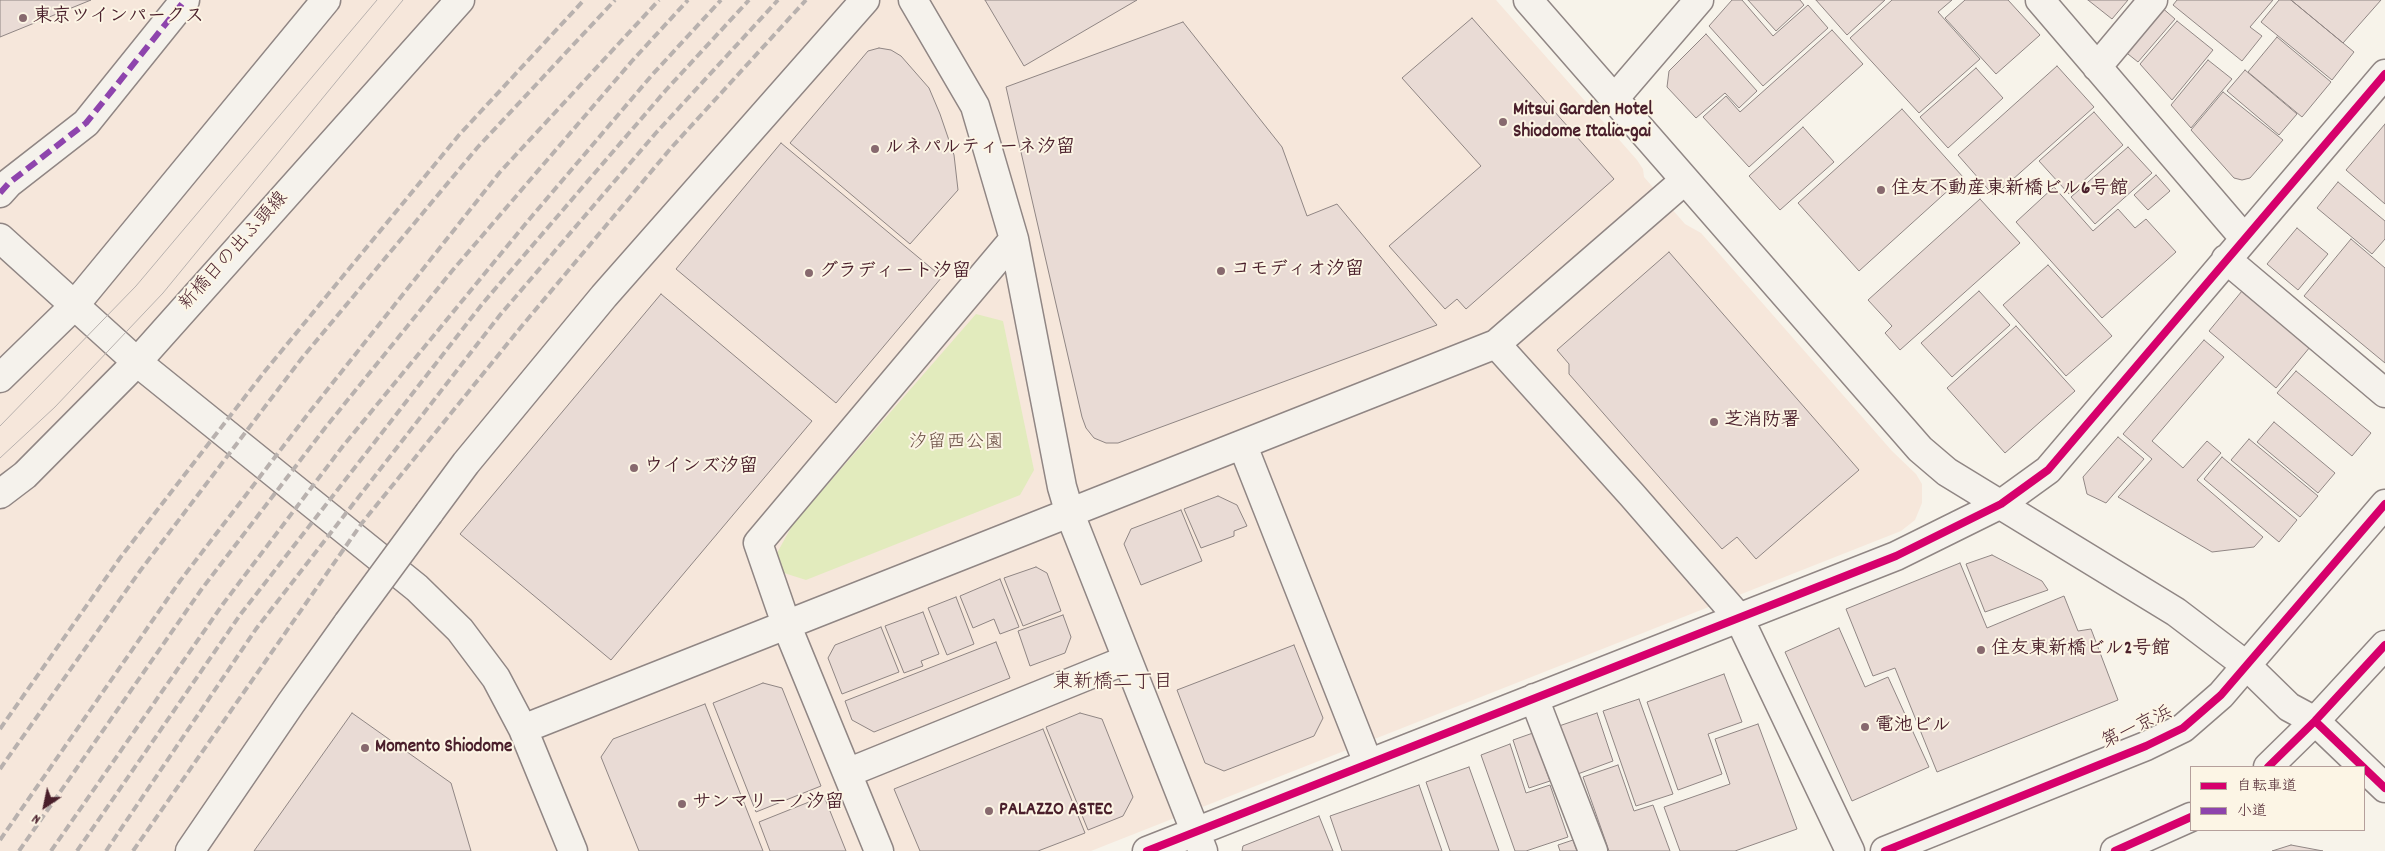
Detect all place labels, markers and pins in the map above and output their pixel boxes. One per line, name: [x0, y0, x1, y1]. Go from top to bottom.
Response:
place label: 東京ツインパークス: [33, 7, 204, 29]
marker: 東京ツインパークス: [17, 12, 29, 24]
place label: Mitsui Garden Hotel Shiodome Italia-gai: [1513, 100, 1653, 144]
marker: Mitsui Garden Hotel Shiodome Italia-gai: [1497, 116, 1509, 128]
place label: ルネパルティーネ汐留: [885, 138, 1075, 160]
marker: ルネパルティーネ汐留: [869, 143, 881, 155]
place label: 住友不動産東新橋ビル6号館: [1891, 179, 2128, 201]
marker: 住友不動産東新橋ビル6号館: [1875, 184, 1887, 196]
place label: コモディオ汐留: [1231, 260, 1364, 282]
place label: グラディート汐留: [819, 262, 971, 284]
marker: コモディオ汐留: [1215, 265, 1227, 277]
marker: グラディート汐留: [803, 267, 815, 279]
place label: 芝消防署: [1724, 411, 1800, 433]
marker: 芝消防署: [1708, 416, 1720, 428]
place label: ウインズ汐留: [644, 457, 758, 479]
marker: ウインズ汐留: [628, 462, 640, 474]
place label: 住友東新橋ビル2号館: [1991, 639, 2170, 661]
marker: 住友東新橋ビル2号館: [1975, 644, 1987, 656]
place label: 電池ビル: [1875, 716, 1951, 738]
marker: 電池ビル: [1859, 721, 1871, 733]
place label: Momento Shiodome: [375, 737, 512, 759]
marker: Momento Shiodome: [359, 742, 371, 754]
place label: サンマリーノ汐留: [692, 793, 844, 815]
marker: サンマリーノ汐留: [676, 798, 688, 810]
place label: PALAZZO ASTEC: [999, 800, 1113, 822]
marker: PALAZZO ASTEC: [983, 805, 995, 817]

